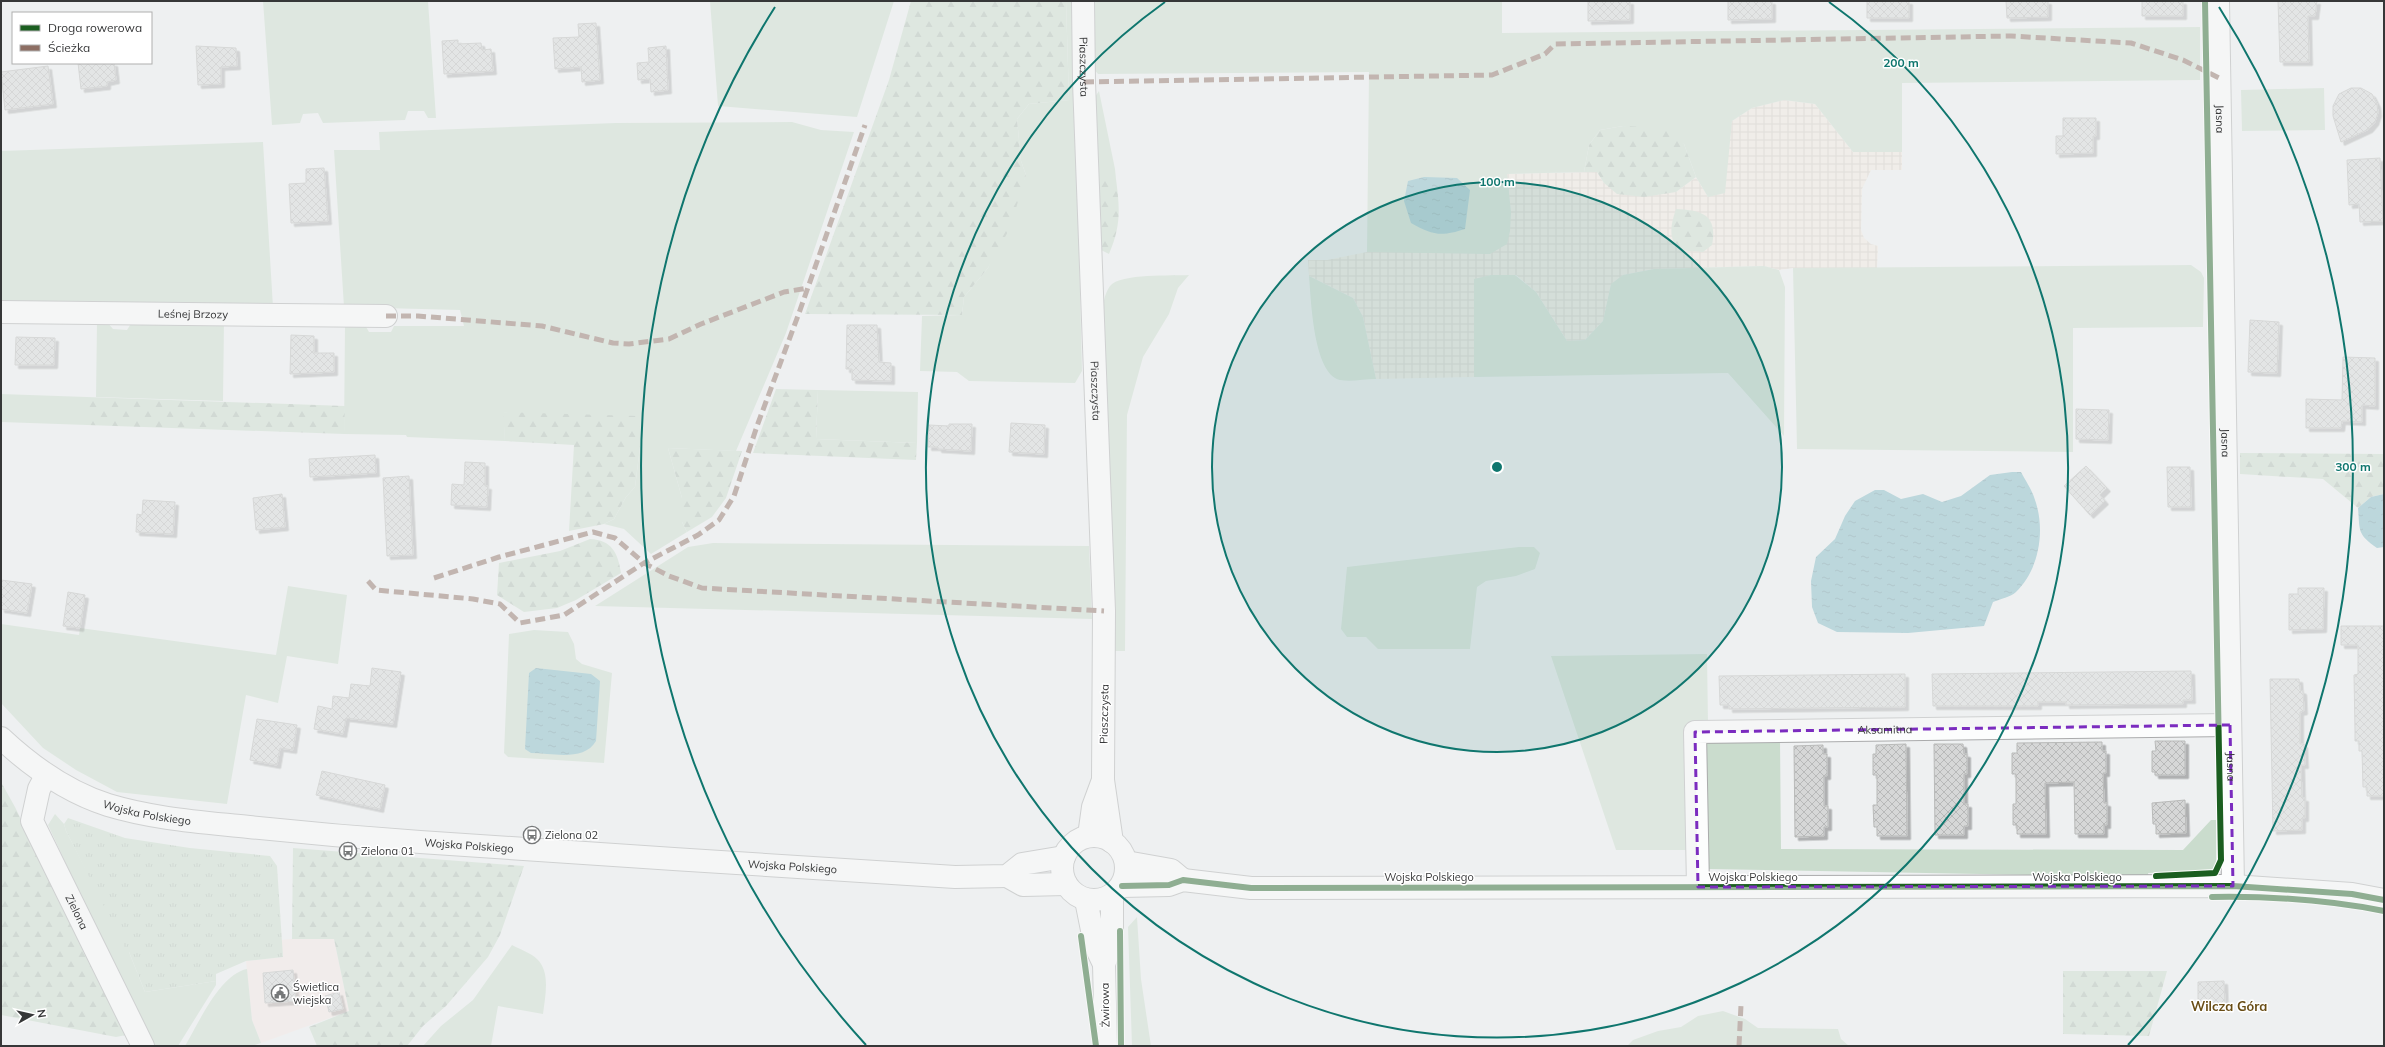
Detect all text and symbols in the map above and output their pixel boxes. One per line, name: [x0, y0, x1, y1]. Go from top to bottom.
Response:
legend: [12, 12, 152, 64]
text: Droga rowerowa: [48, 20, 142, 35]
street label: Piaszczysta: [1076, 37, 1092, 97]
text: Ścieżka: [48, 40, 90, 55]
text: 200 m: [1883, 55, 1919, 70]
street label: Jasna: [2213, 104, 2227, 133]
text: 100 m: [1479, 174, 1515, 189]
street label: Leśnej Brzozy: [158, 307, 228, 321]
street label: Piaszczysta: [1088, 360, 1104, 421]
street label: Jasna: [2218, 428, 2233, 457]
text: 300 m: [2335, 459, 2371, 474]
centre of rings: [1490, 460, 1504, 474]
street label: Piaszczysta: [1096, 684, 1112, 744]
street label: Aksamitna: [1857, 722, 1913, 737]
street label: Jasna: [2224, 752, 2238, 781]
street label: Wojska Polskiego: [101, 797, 192, 828]
bus stop icon: Zielona 02: [522, 825, 542, 845]
place label: Zielona 02: [545, 828, 599, 842]
street label: Wojska Polskiego: [424, 835, 514, 856]
bus stop icon: Zielona 01: [338, 841, 358, 861]
place label: Zielona 01: [361, 844, 414, 858]
street label: Wojska Polskiego: [747, 857, 838, 876]
street label: Wojska Polskiego: [1384, 870, 1474, 884]
street label: Wojska Polskiego: [1708, 870, 1798, 884]
street label: Wojska Polskiego: [2032, 870, 2122, 884]
street label: Zielona: [62, 892, 91, 932]
place label: Świetlica wiejska: [293, 980, 339, 1007]
public building icon: Świetlica wiejska: [270, 983, 290, 1003]
street label: Żwirowa: [1098, 983, 1112, 1027]
north arrow: [12, 995, 52, 1035]
district label: Wilcza Góra: [2191, 998, 2267, 1014]
text: N: [34, 1009, 49, 1019]

